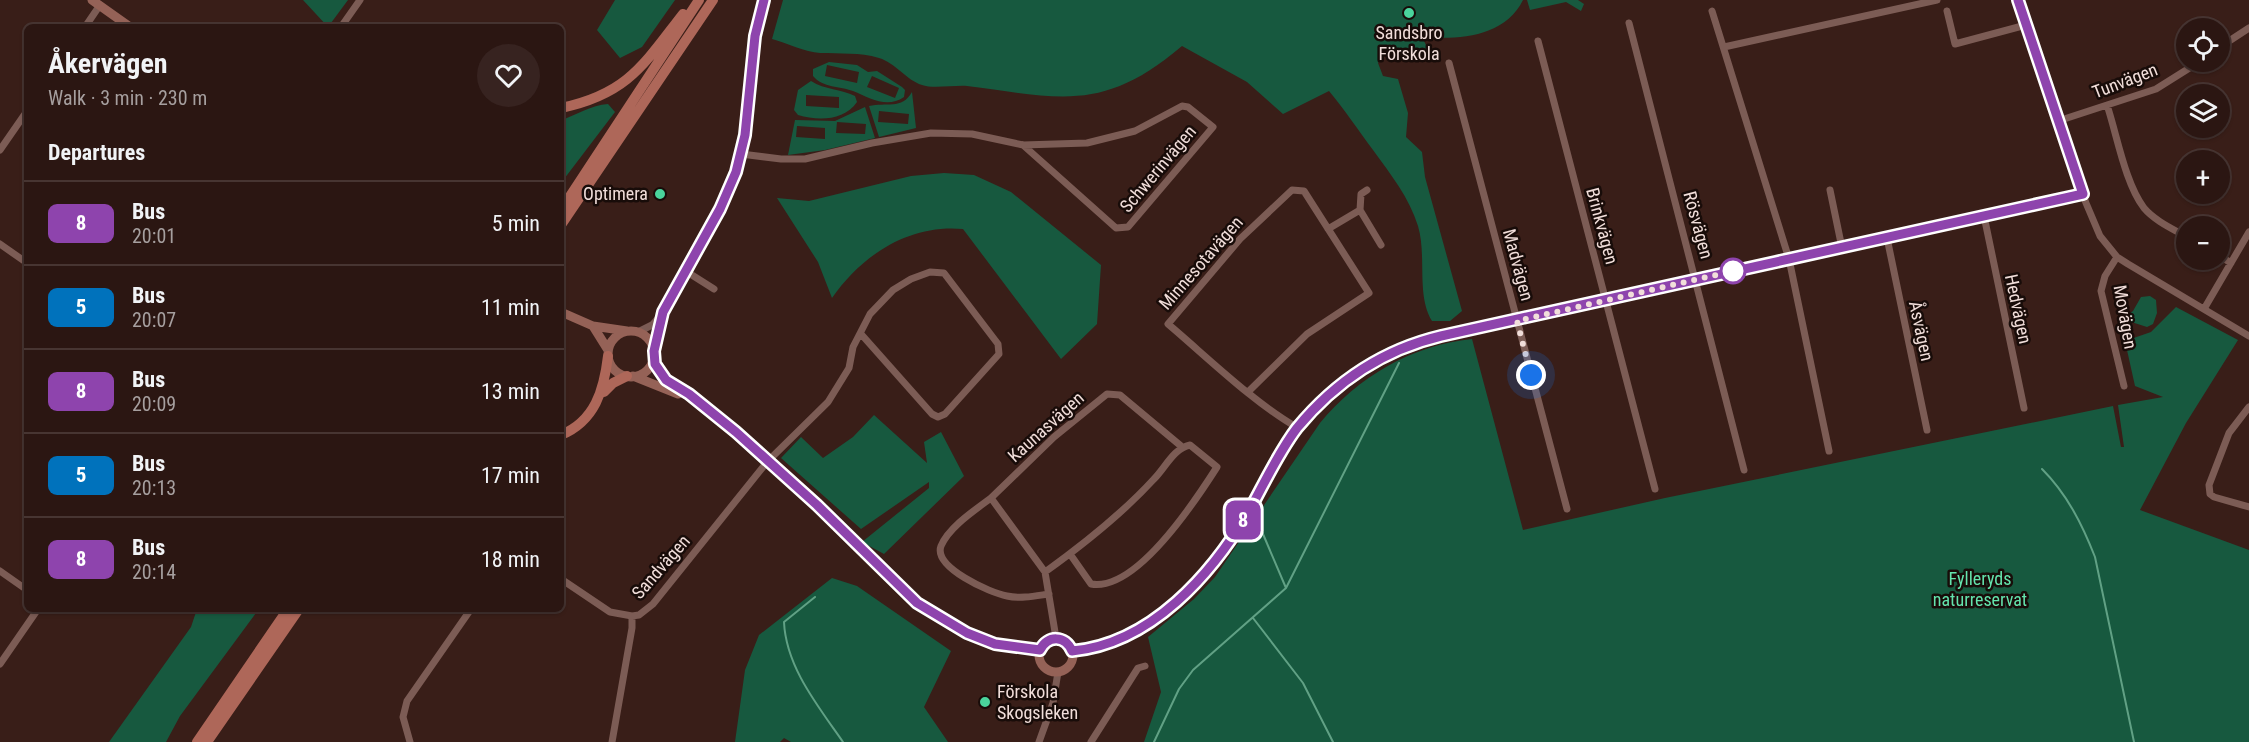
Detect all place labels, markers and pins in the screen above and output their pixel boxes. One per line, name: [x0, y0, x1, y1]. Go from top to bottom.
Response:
marker: Sandsbro Förskola: [1402, 6, 1416, 20]
place label: Sandsbro Förskola: [1375, 22, 1443, 64]
place label: Optimera: [583, 183, 648, 204]
marker: Optimera: [653, 187, 667, 201]
unlabelled marker: [1720, 258, 1746, 284]
place label: Förskola Skogsleken: [997, 681, 1078, 723]
marker: Förskola Skogsleken: [978, 695, 992, 709]

